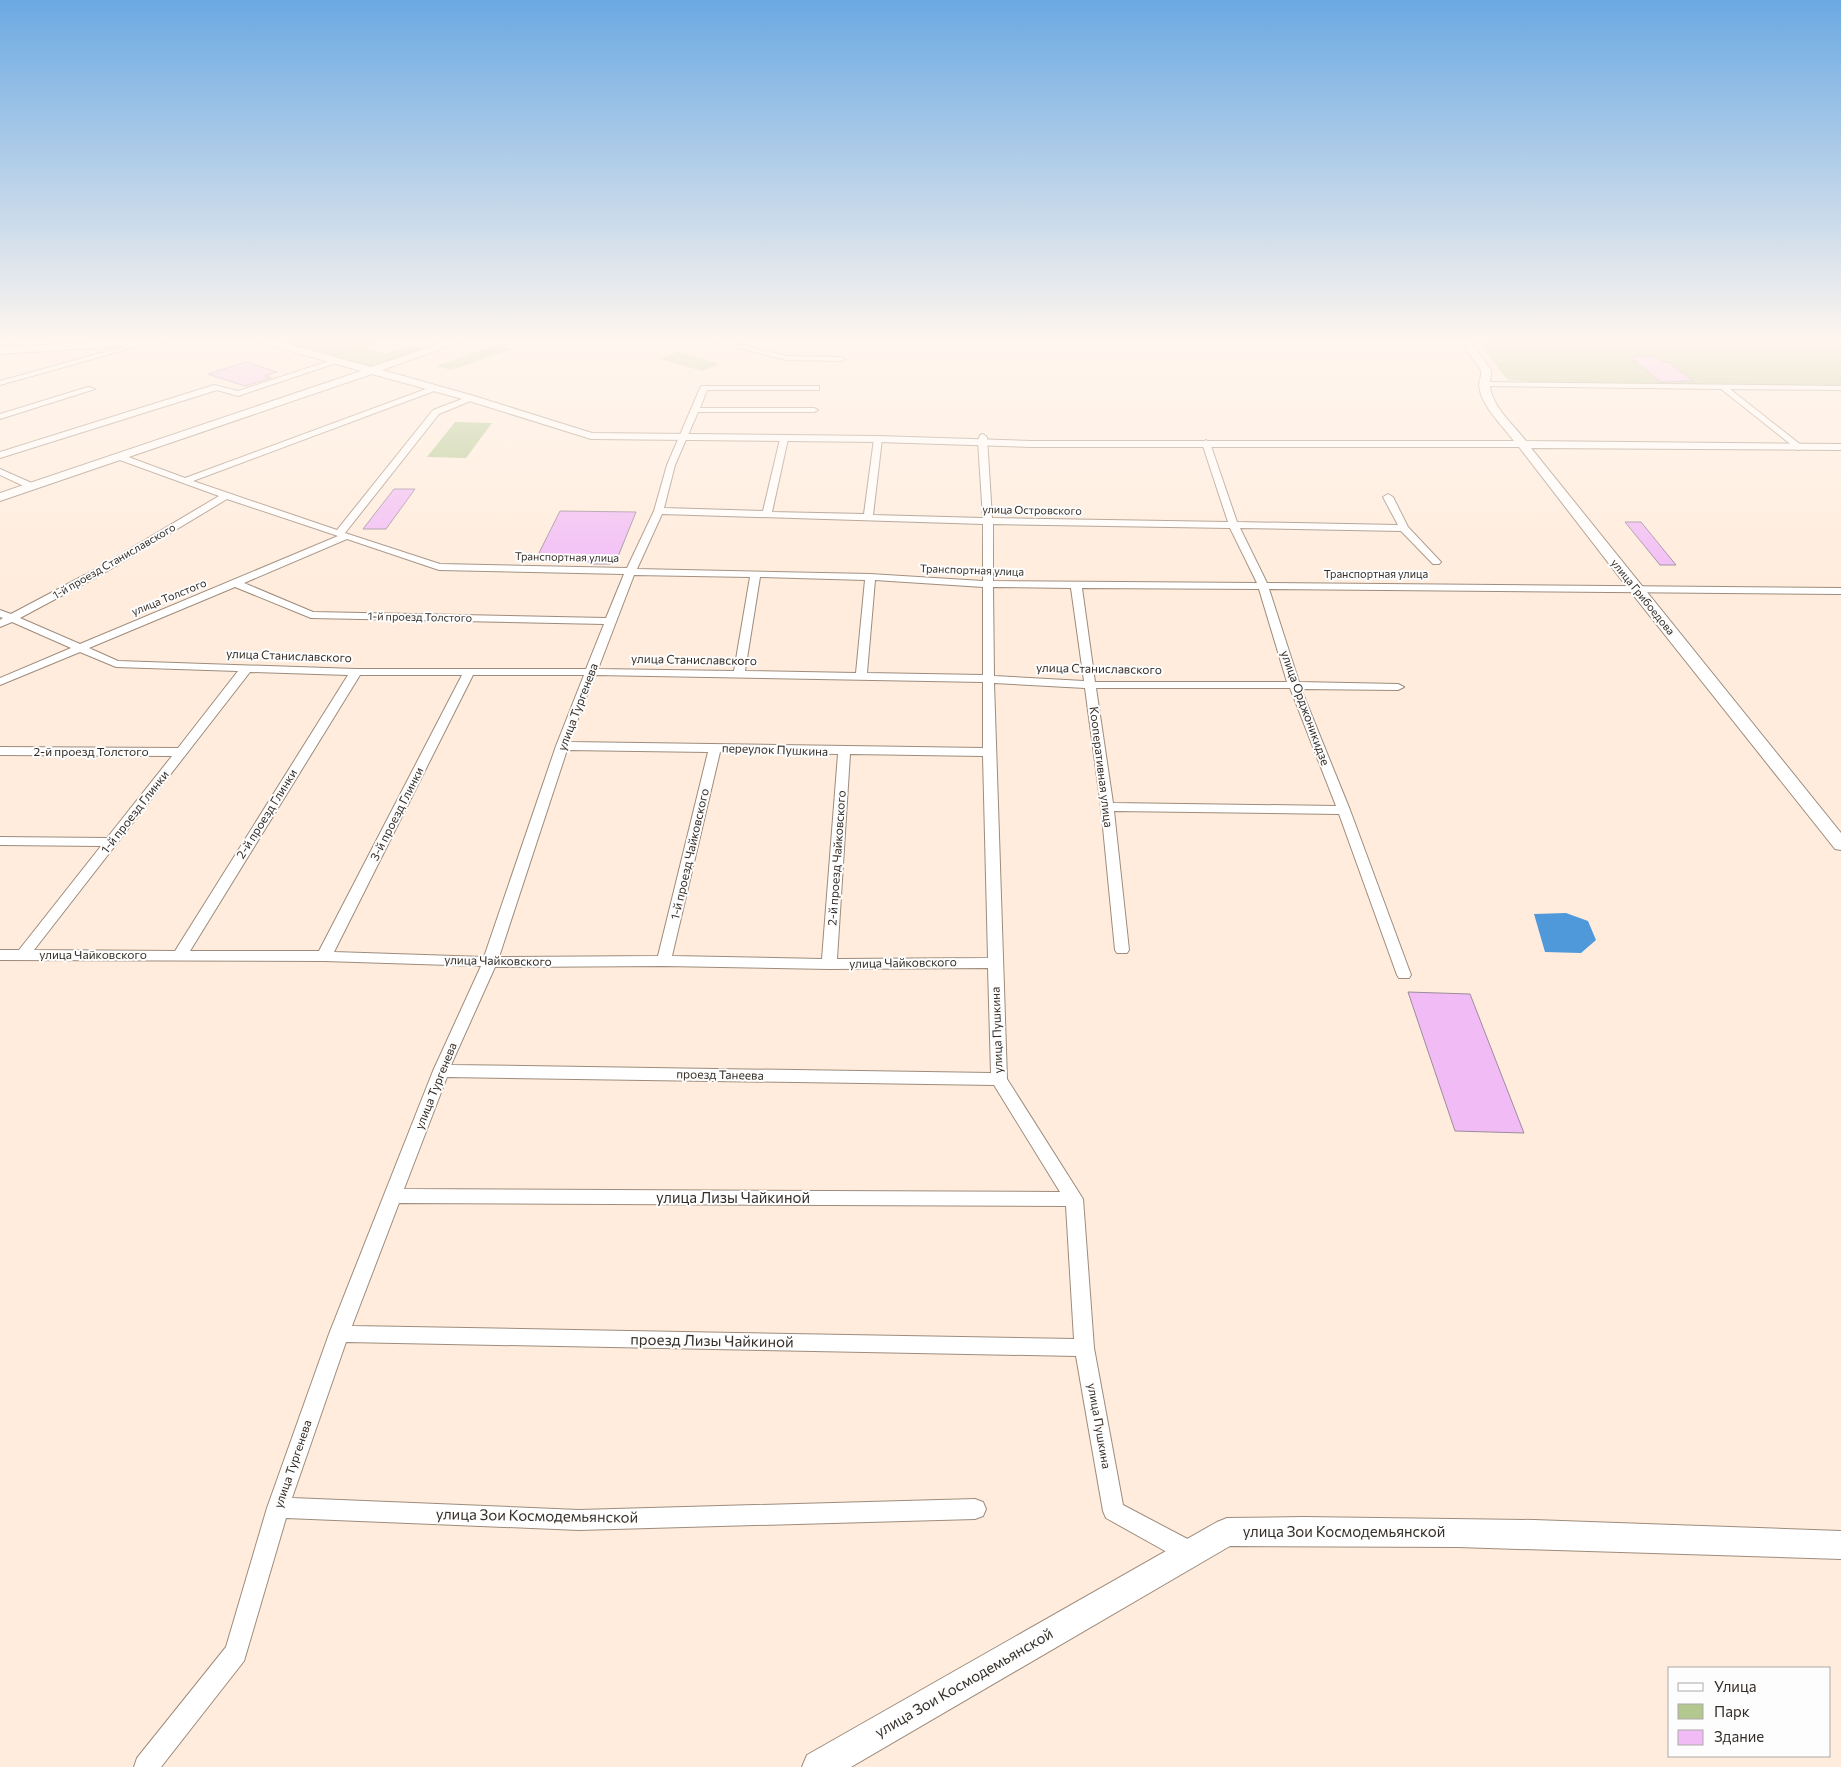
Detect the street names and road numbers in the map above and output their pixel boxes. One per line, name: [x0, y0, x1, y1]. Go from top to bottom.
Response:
street label: улица Островского: [982, 502, 1082, 517]
street label: 1-й проезд Станиславского: [50, 520, 178, 601]
street label: Транспортная улица: [515, 549, 619, 564]
street label: улица Грибоедова: [1609, 556, 1678, 637]
street label: Транспортная улица: [920, 561, 1024, 578]
street label: Транспортная улица: [1324, 567, 1428, 580]
street label: улица Толстого: [129, 575, 209, 617]
street label: 1-й проезд Толстого: [368, 609, 473, 624]
street label: улица Станиславского: [226, 646, 352, 664]
street label: улица Орджоникидзе: [1279, 648, 1333, 767]
street label: улица Станиславского: [631, 651, 757, 667]
street label: улица Станиславского: [1036, 660, 1162, 676]
street label: улица Тургенева: [554, 661, 600, 752]
street label: Кооперативная улица: [1088, 706, 1116, 828]
street label: переулок Пушкина: [722, 740, 828, 758]
street label: 2-й проезд Толстого: [33, 744, 149, 758]
street label: 3-й проезд Глинки: [366, 764, 426, 863]
street label: 2-й проезд Глинки: [233, 766, 299, 861]
street label: 1-й проезд Глинки: [97, 767, 171, 856]
street label: 1-й проезд Чайковского: [667, 787, 711, 921]
street label: 2-й проезд Чайковского: [824, 790, 848, 926]
street label: улица Чайковского: [39, 947, 147, 961]
street label: улица Чайковского: [444, 952, 552, 968]
street label: улица Чайковского: [849, 954, 957, 970]
street label: улица Пушкина: [987, 987, 1005, 1074]
street label: улица Тургенева: [411, 1040, 459, 1131]
street label: проезд Танеева: [676, 1066, 764, 1082]
street label: улица Лизы Чайкиной: [656, 1188, 810, 1206]
street label: проезд Лизы Чайкиной: [630, 1330, 794, 1350]
street label: улица Пушкина: [1086, 1382, 1114, 1470]
street label: улица Тургенева: [270, 1418, 314, 1510]
street label: улица Зои Космодемьянской: [436, 1504, 638, 1526]
street label: улица Зои Космодемьянской: [1243, 1522, 1445, 1540]
street label: улица Зои Космодемьянской: [871, 1624, 1056, 1741]

